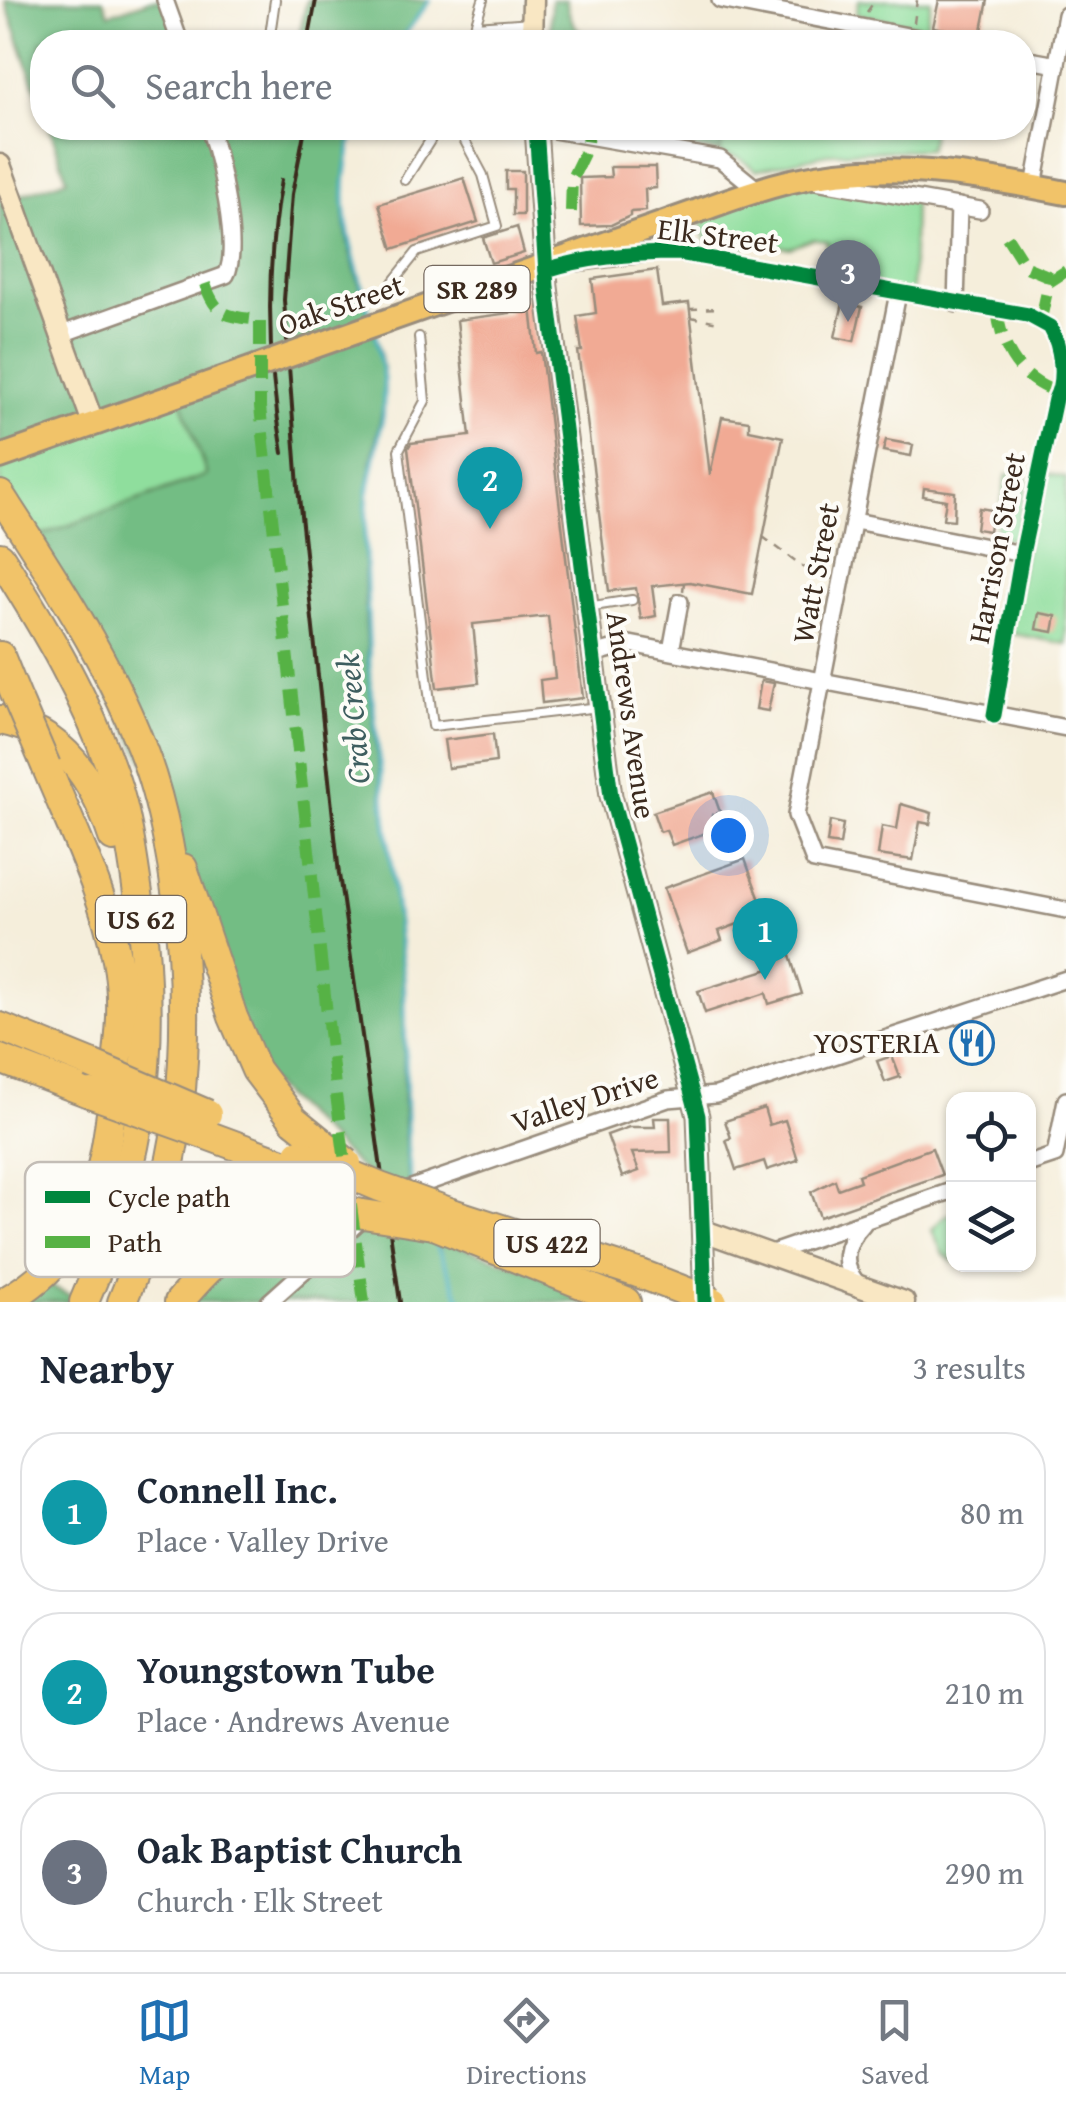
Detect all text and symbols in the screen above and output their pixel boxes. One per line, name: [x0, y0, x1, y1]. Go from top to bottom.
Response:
search box: [30, 30, 1036, 140]
text: Search here: [145, 57, 333, 113]
icon: search: [65, 58, 120, 113]
street label: Elk Street: [655, 206, 781, 264]
pin: 3: [816, 240, 880, 322]
street label: Oak Street: [272, 262, 410, 346]
road number: SR 289: [424, 266, 530, 312]
pin: 2: [458, 446, 522, 529]
street label: Harrison Street: [956, 448, 1036, 647]
street label: Watt Street: [780, 498, 850, 647]
street label: Andrews Avenue: [596, 608, 668, 821]
water label: Crab Creek: [323, 652, 382, 786]
your location: [703, 810, 754, 861]
road number: US 62: [96, 896, 186, 942]
pin: 1: [732, 898, 798, 980]
place label: YOSTERIA: [814, 1020, 940, 1064]
restaurant icon: YOSTERIA: [949, 1020, 995, 1066]
street label: Valley Drive: [506, 1055, 664, 1143]
map controls: [946, 1092, 1036, 1272]
button: locate: [946, 1092, 1036, 1182]
legend: [25, 1162, 355, 1277]
text: Cycle path: [108, 1176, 231, 1217]
button: layers: [946, 1182, 1036, 1272]
road number: US 422: [494, 1220, 600, 1266]
text: Path: [108, 1221, 162, 1262]
text: Nearby: [40, 1337, 174, 1398]
text: 3 results: [913, 1344, 1026, 1391]
text: Connell Inc.: [137, 1461, 338, 1517]
text: 1: [66, 1489, 83, 1536]
text: 80 m: [960, 1489, 1024, 1536]
text: Place · Valley Drive: [137, 1517, 389, 1564]
text: Youngstown Tube: [137, 1641, 435, 1697]
text: 2: [66, 1669, 83, 1716]
text: 210 m: [945, 1669, 1024, 1716]
text: Place · Andrews Avenue: [137, 1697, 450, 1744]
text: Oak Baptist Church: [137, 1821, 462, 1877]
text: 3: [66, 1849, 83, 1896]
text: 290 m: [945, 1849, 1024, 1896]
text: Church · Elk Street: [137, 1877, 383, 1924]
tab: Map: [137, 1993, 192, 2094]
tab: Directions: [466, 1993, 587, 2094]
tab: Saved: [861, 1993, 929, 2094]

